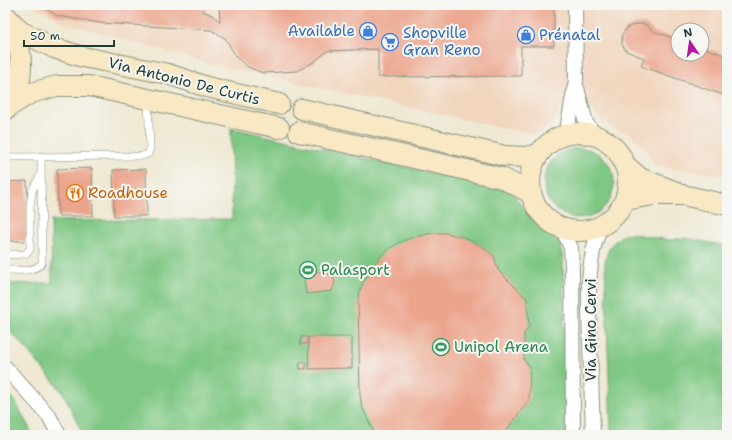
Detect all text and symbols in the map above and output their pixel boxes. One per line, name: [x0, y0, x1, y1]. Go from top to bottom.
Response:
place label: Available: [288, 21, 355, 41]
shop icon: Available: [358, 21, 378, 41]
scale bar: [24, 22, 114, 48]
north arrow: [670, 22, 710, 62]
place label: Shopville Gran Reno: [403, 23, 481, 60]
text: N: [682, 24, 694, 41]
shop icon: Prénatal: [516, 25, 536, 45]
place label: Prénatal: [539, 25, 601, 45]
text: 50 m: [30, 28, 60, 44]
supermarket icon: Shopville Gran Reno: [380, 32, 400, 52]
street label: Via Antonio De Curtis: [106, 52, 262, 110]
restaurant icon: Roadhouse: [65, 183, 85, 203]
place label: Roadhouse: [88, 183, 168, 203]
sports icon: Palasport: [298, 260, 318, 280]
place label: Palasport: [321, 260, 390, 280]
street label: Via Gino Cervi: [581, 278, 601, 382]
sports icon: Unipol Arena: [431, 337, 451, 357]
place label: Unipol Arena: [454, 337, 549, 357]

